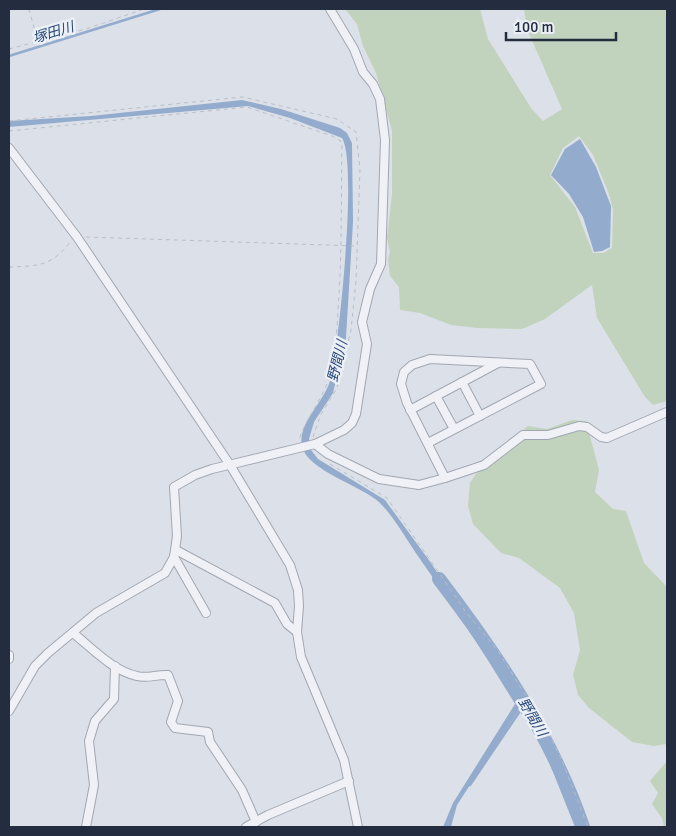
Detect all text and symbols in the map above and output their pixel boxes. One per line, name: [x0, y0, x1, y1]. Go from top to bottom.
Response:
scale bar: [506, 10, 616, 42]
water label: 塚田川: [31, 18, 78, 47]
text: 100 m: [514, 18, 554, 36]
water label: 野間川: [324, 337, 351, 384]
water label: 野間川: [514, 695, 552, 741]

